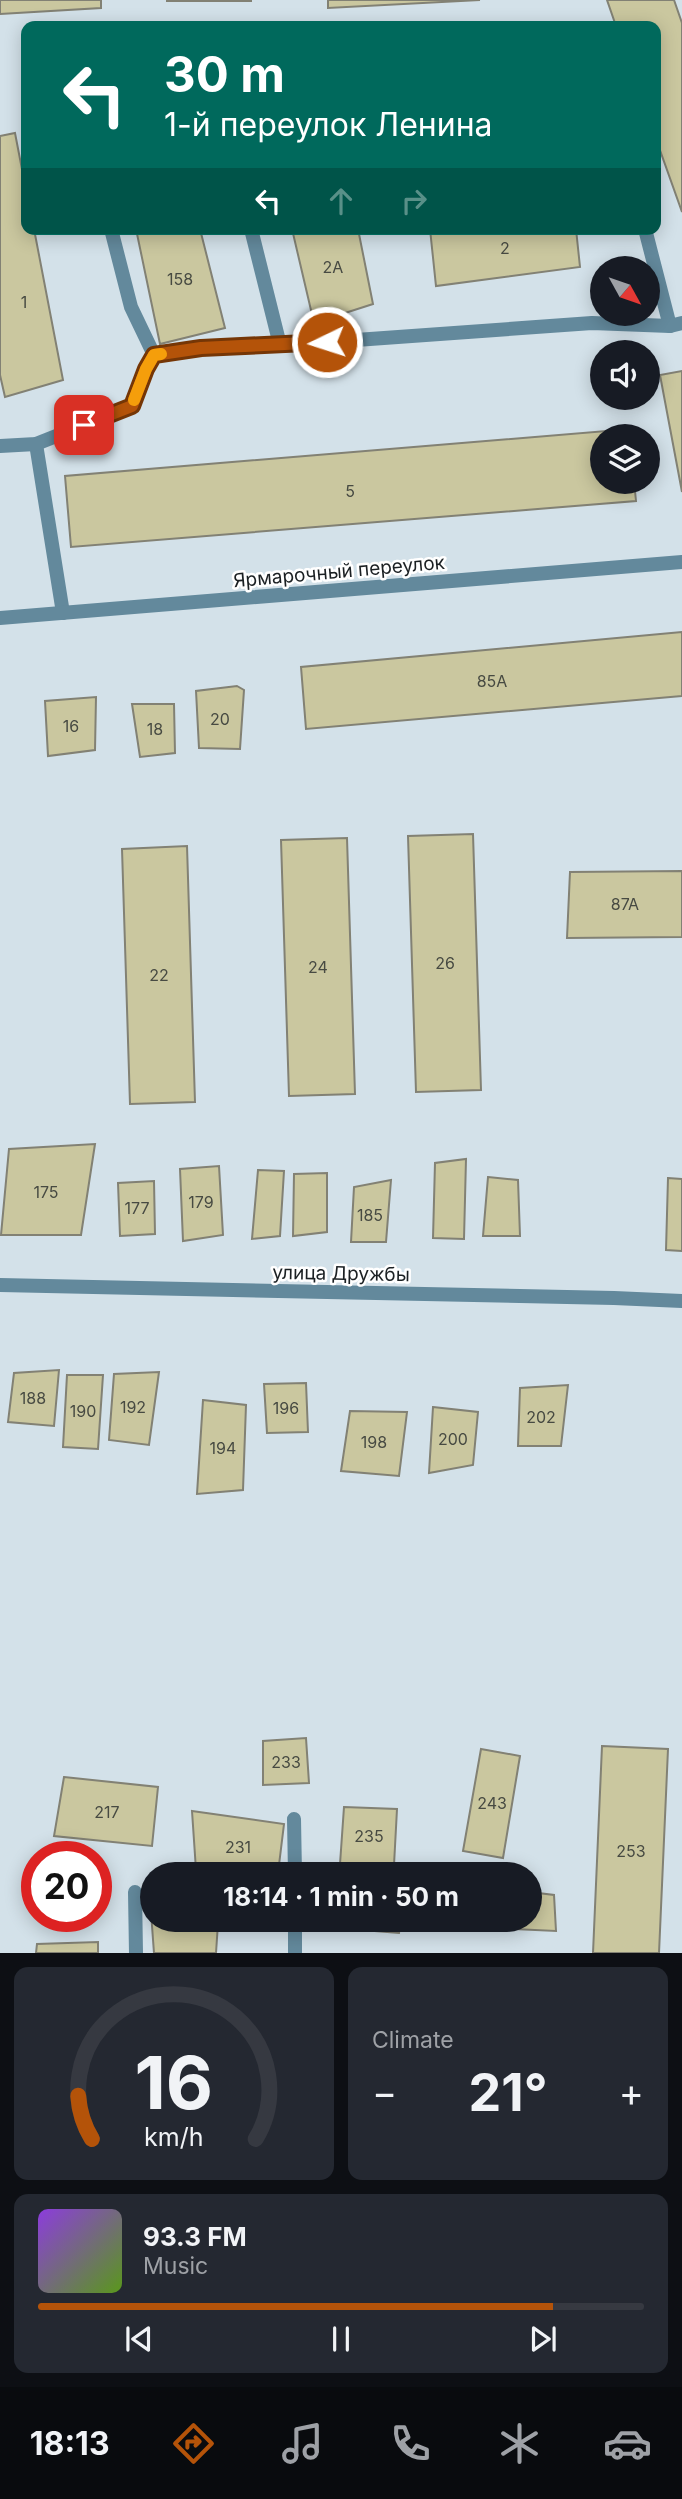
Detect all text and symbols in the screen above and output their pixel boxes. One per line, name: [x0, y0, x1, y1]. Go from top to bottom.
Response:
text: 30 m: [164, 45, 285, 104]
icon: left: [49, 49, 140, 140]
text: 1-й переулок Ленина: [164, 105, 493, 144]
icon: left: [249, 182, 287, 220]
icon: ahead: [322, 182, 360, 220]
icon: right: [395, 182, 433, 220]
house number: 2: [500, 238, 510, 258]
north arrow: [590, 256, 660, 326]
map controls: [590, 256, 660, 494]
house number: 2А: [323, 257, 343, 277]
house number: 158: [167, 269, 193, 289]
house number: 1: [21, 292, 27, 312]
position arrow: [290, 305, 364, 379]
button: sound: [590, 340, 660, 410]
pin: [54, 395, 114, 455]
icon: arrive: [65, 406, 103, 444]
button: layers: [590, 424, 660, 494]
house number: 5: [345, 481, 355, 501]
street label: Ярмарочный переулок: [232, 551, 446, 592]
house number: 85А: [477, 671, 507, 691]
house number: 20: [210, 709, 230, 729]
house number: 16: [63, 716, 79, 736]
house number: 18: [147, 719, 163, 739]
house number: 87А: [611, 894, 639, 914]
house number: 26: [435, 953, 455, 973]
house number: 24: [308, 957, 328, 977]
house number: 22: [149, 965, 169, 985]
house number: 175: [33, 1182, 59, 1202]
house number: 179: [188, 1192, 214, 1212]
house number: 177: [125, 1198, 149, 1218]
house number: 185: [357, 1205, 383, 1225]
street label: улица Дружбы: [272, 1261, 410, 1286]
house number: 188: [20, 1388, 46, 1408]
house number: 192: [120, 1397, 146, 1417]
house number: 196: [273, 1398, 299, 1418]
house number: 190: [70, 1401, 96, 1421]
house number: 202: [526, 1407, 556, 1427]
house number: 200: [438, 1429, 468, 1449]
house number: 198: [361, 1432, 387, 1452]
house number: 194: [210, 1438, 236, 1458]
house number: 233: [271, 1752, 301, 1772]
house number: 243: [477, 1793, 507, 1813]
house number: 217: [94, 1802, 120, 1822]
house number: 235: [354, 1826, 384, 1846]
house number: 231: [225, 1837, 251, 1857]
speed limit sign: 20: [21, 1841, 112, 1932]
house number: 253: [616, 1841, 646, 1861]
text: 18:14 · 1 min · 50 m: [223, 1881, 459, 1912]
text: Climate: [372, 2026, 454, 2054]
text: 16: [135, 2039, 213, 2128]
text: 21°: [468, 2061, 548, 2124]
text: −: [372, 2069, 397, 2115]
text: +: [619, 2069, 644, 2115]
text: km/h: [144, 2122, 204, 2152]
text: 93.3 FM: [143, 2221, 247, 2252]
text: Music: [143, 2252, 208, 2280]
icon: previous: [120, 2320, 158, 2358]
icon: pause: [322, 2320, 360, 2358]
icon: next: [524, 2320, 562, 2358]
icon: directions: [169, 2419, 218, 2468]
icon: music: [278, 2419, 327, 2468]
icon: phone: [386, 2419, 435, 2468]
icon: climate: [495, 2419, 544, 2468]
icon: car: [603, 2419, 652, 2468]
text: 18:13: [30, 2424, 110, 2463]

